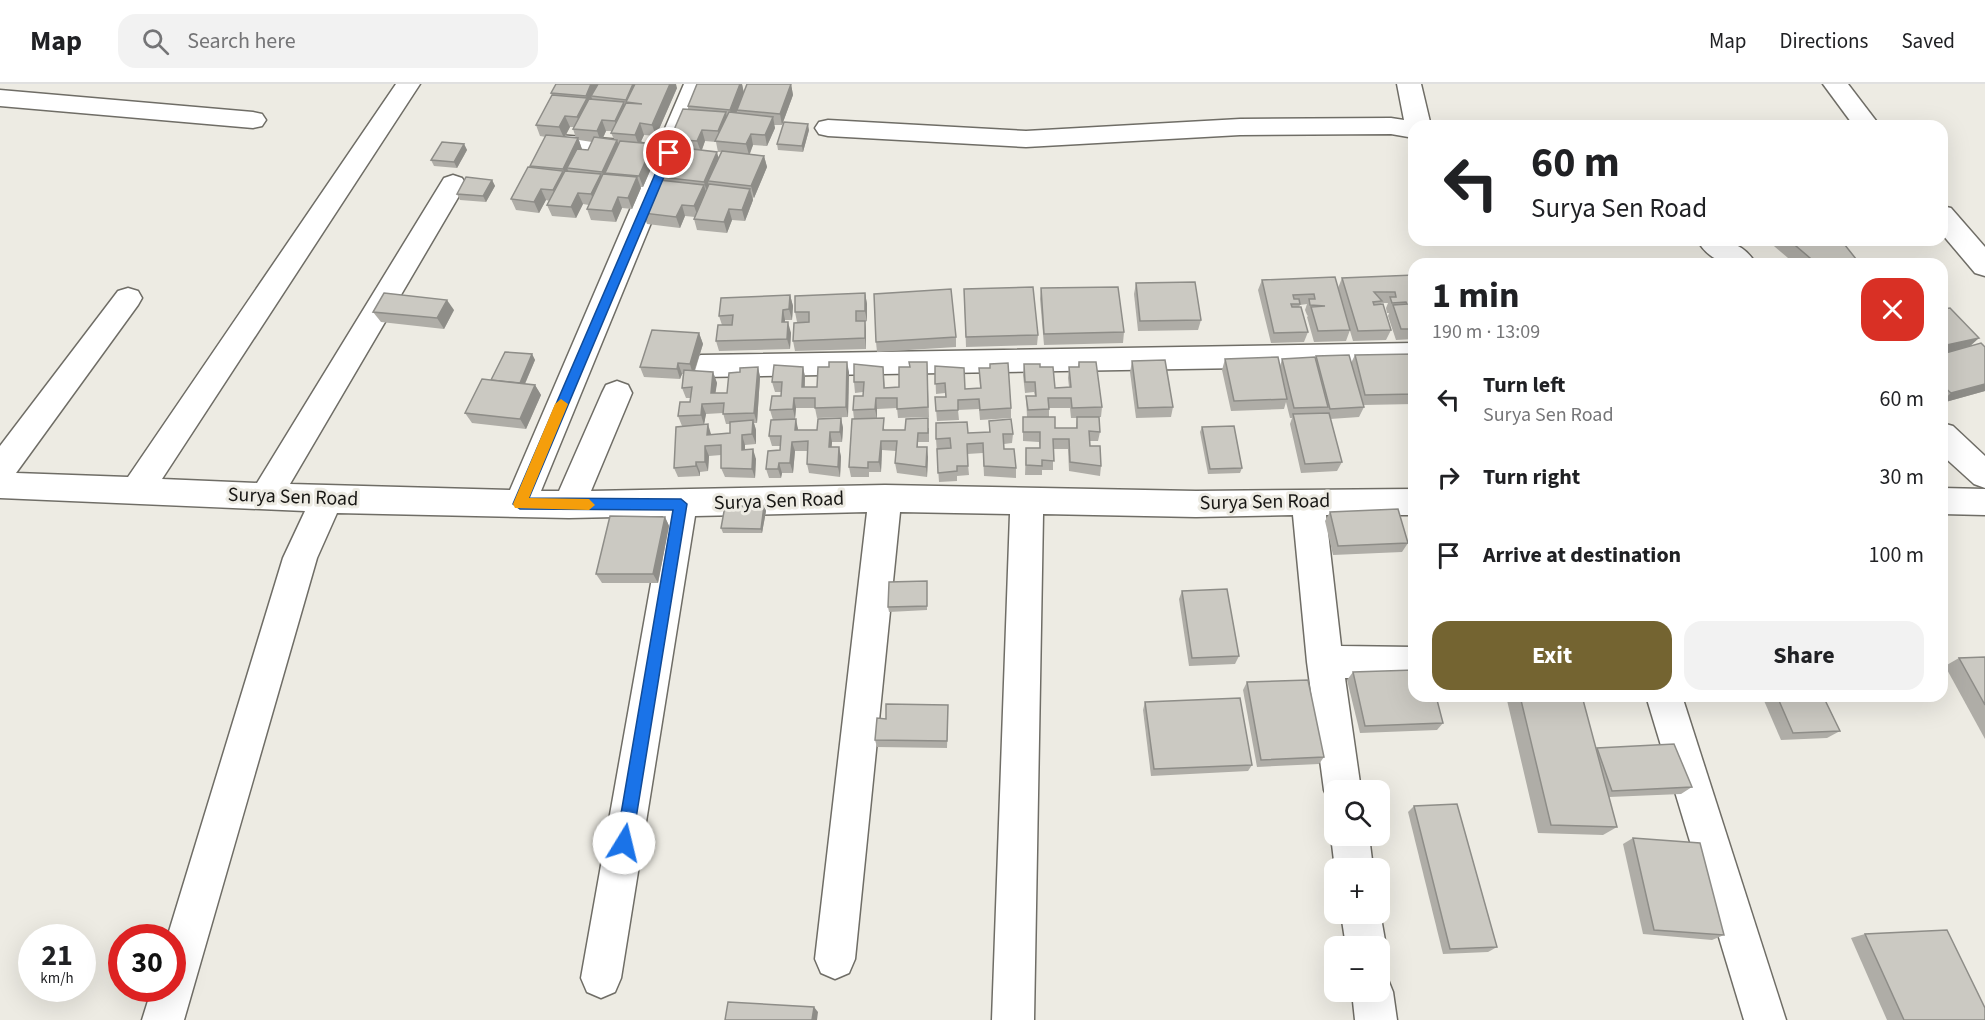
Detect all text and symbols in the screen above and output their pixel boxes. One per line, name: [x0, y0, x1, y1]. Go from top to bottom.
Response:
search box: [118, 14, 538, 68]
text: Map: [30, 21, 82, 61]
icon: search: [139, 25, 172, 58]
text: Search here: [187, 25, 296, 57]
text: Map: [1709, 26, 1747, 56]
text: Directions: [1780, 26, 1868, 56]
text: Saved: [1901, 26, 1955, 56]
pin: [643, 127, 694, 178]
text: 60 m: [1531, 133, 1620, 193]
icon: arrive: [652, 136, 685, 169]
icon: left: [1432, 144, 1510, 222]
text: Surya Sen Road: [1531, 189, 1707, 228]
text: 1 min: [1432, 270, 1520, 321]
button: close: [1861, 278, 1924, 341]
text: 190 m · 13:09: [1432, 318, 1540, 346]
text: Turn left: [1483, 369, 1565, 401]
icon: left: [1432, 383, 1465, 416]
text: 60 m: [1879, 383, 1924, 415]
text: Surya Sen Road: [1483, 401, 1614, 429]
icon: right: [1432, 461, 1465, 494]
text: Turn right: [1483, 461, 1580, 493]
text: 30 m: [1879, 461, 1924, 493]
street label: Surya Sen Road: [227, 481, 359, 513]
street label: Surya Sen Road: [713, 485, 845, 517]
street label: Surya Sen Road: [1200, 487, 1330, 517]
icon: arrive: [1432, 539, 1465, 572]
text: Arrive at destination: [1483, 539, 1681, 571]
text: 100 m: [1869, 539, 1924, 571]
button: Exit: [1432, 621, 1672, 690]
button: Share: [1684, 621, 1924, 690]
map controls: [1324, 780, 1390, 1002]
button: search: [1324, 780, 1390, 846]
position arrow: [592, 811, 656, 875]
button: +: [1324, 858, 1390, 924]
speed limit sign: 30: [108, 924, 186, 1002]
text: 21: [41, 934, 73, 977]
button: −: [1324, 936, 1390, 1002]
text: km/h: [40, 968, 74, 989]

